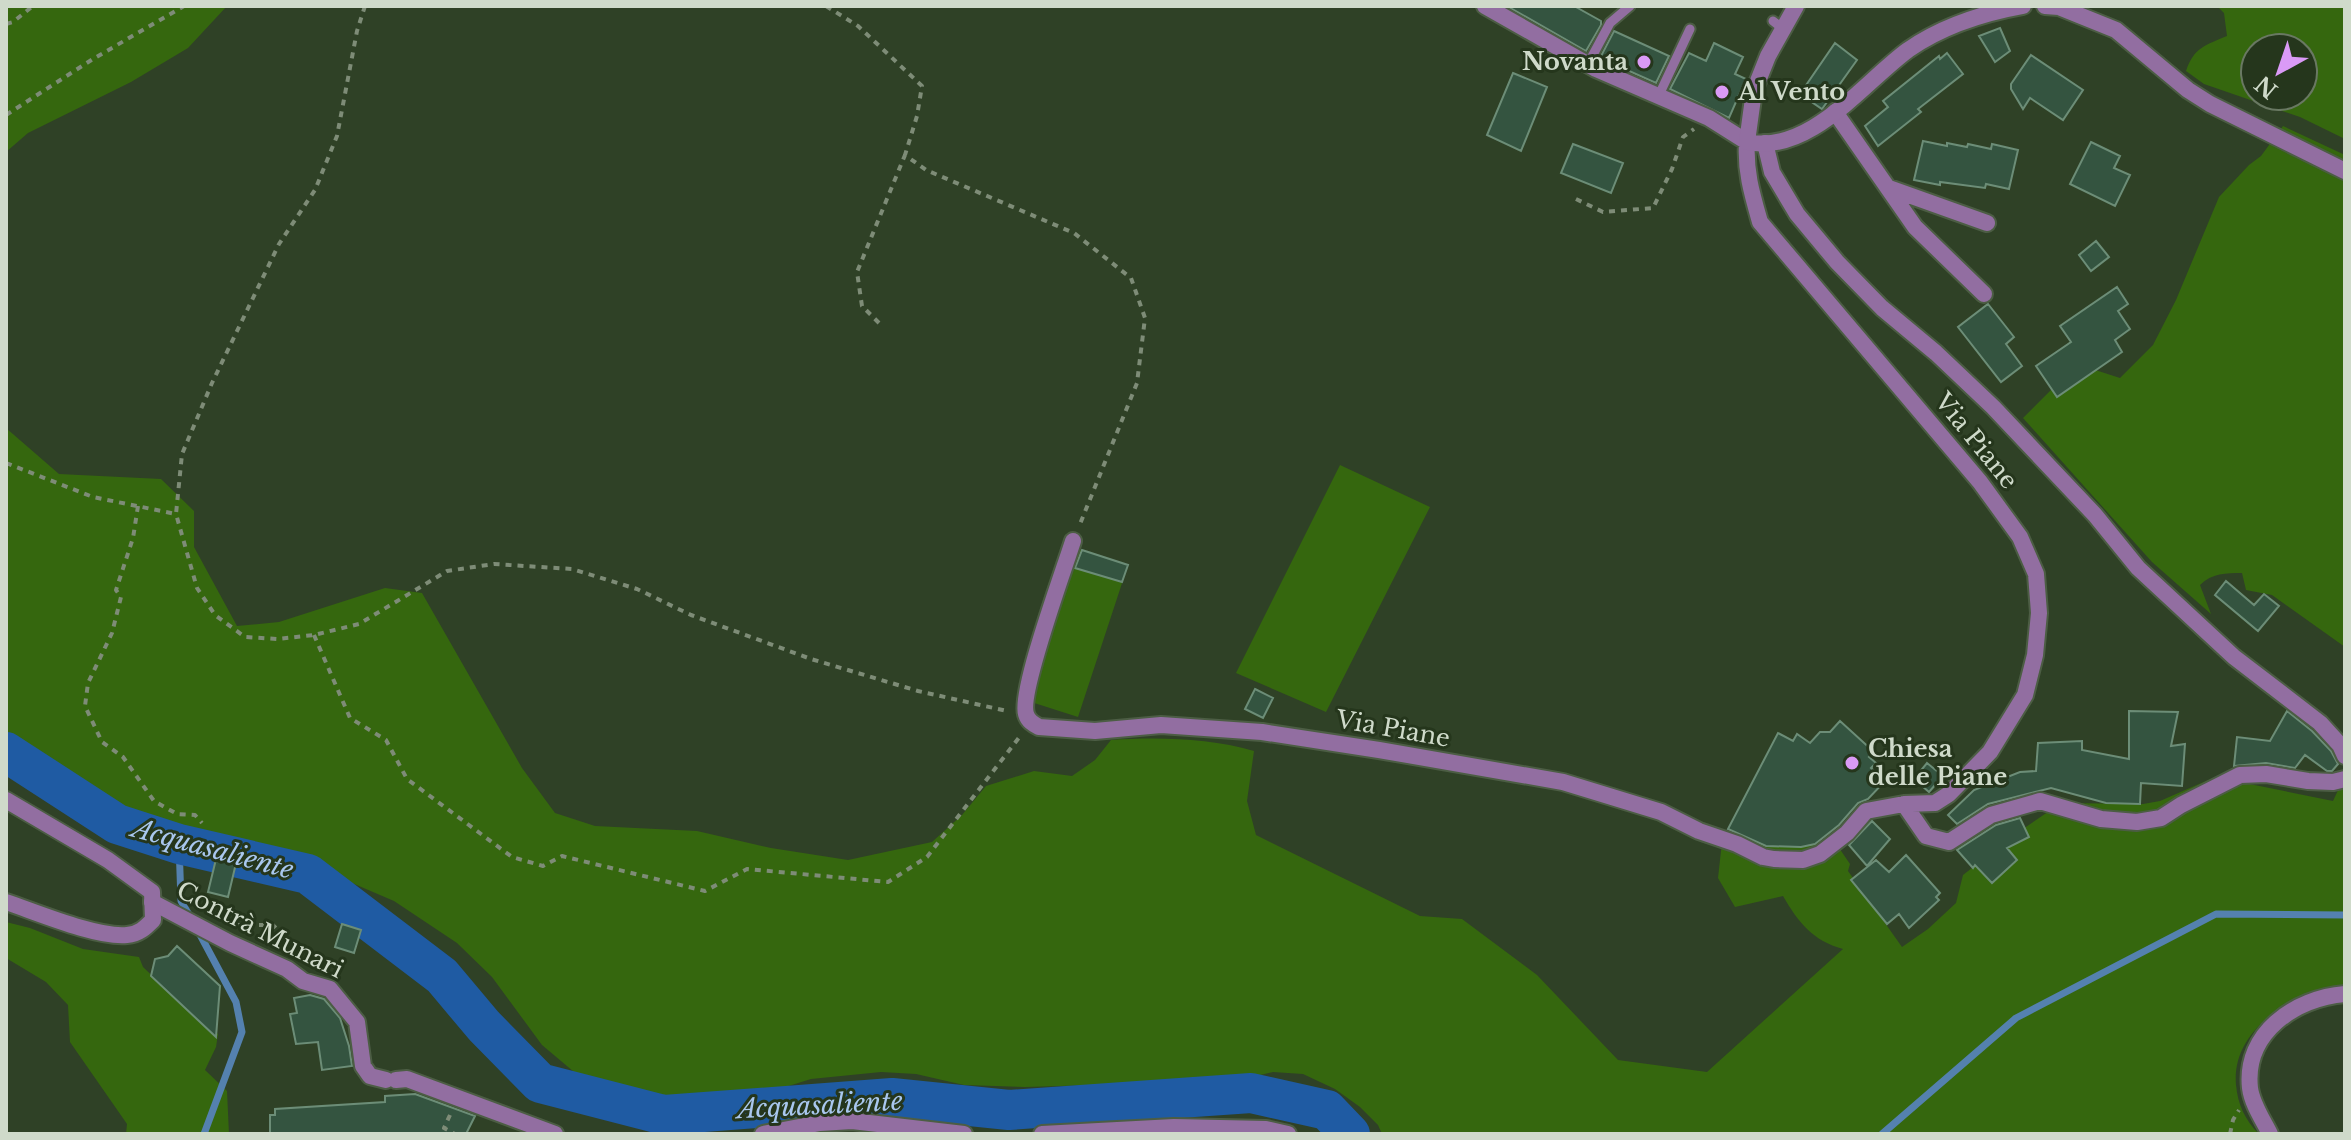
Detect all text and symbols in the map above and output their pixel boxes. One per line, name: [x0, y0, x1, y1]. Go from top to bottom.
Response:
north arrow: [2239, 32, 2319, 112]
place label: Novanta: [1522, 47, 1628, 76]
marker: Novanta: [1635, 53, 1653, 71]
text: N: [2250, 70, 2283, 104]
place label: Al Vento: [1737, 77, 1845, 106]
marker: Al Vento: [1713, 83, 1731, 101]
street label: Via Piane: [1928, 386, 2024, 494]
street label: Via Piane: [1333, 704, 1452, 753]
place label: Chiesa delle Piane: [1868, 734, 2007, 791]
marker: Chiesa delle Piane: [1843, 754, 1861, 772]
water label: Acquasaliente: [126, 811, 297, 886]
street label: Contrà Munari: [172, 875, 348, 984]
water label: Acquasaliente: [734, 1085, 904, 1125]

